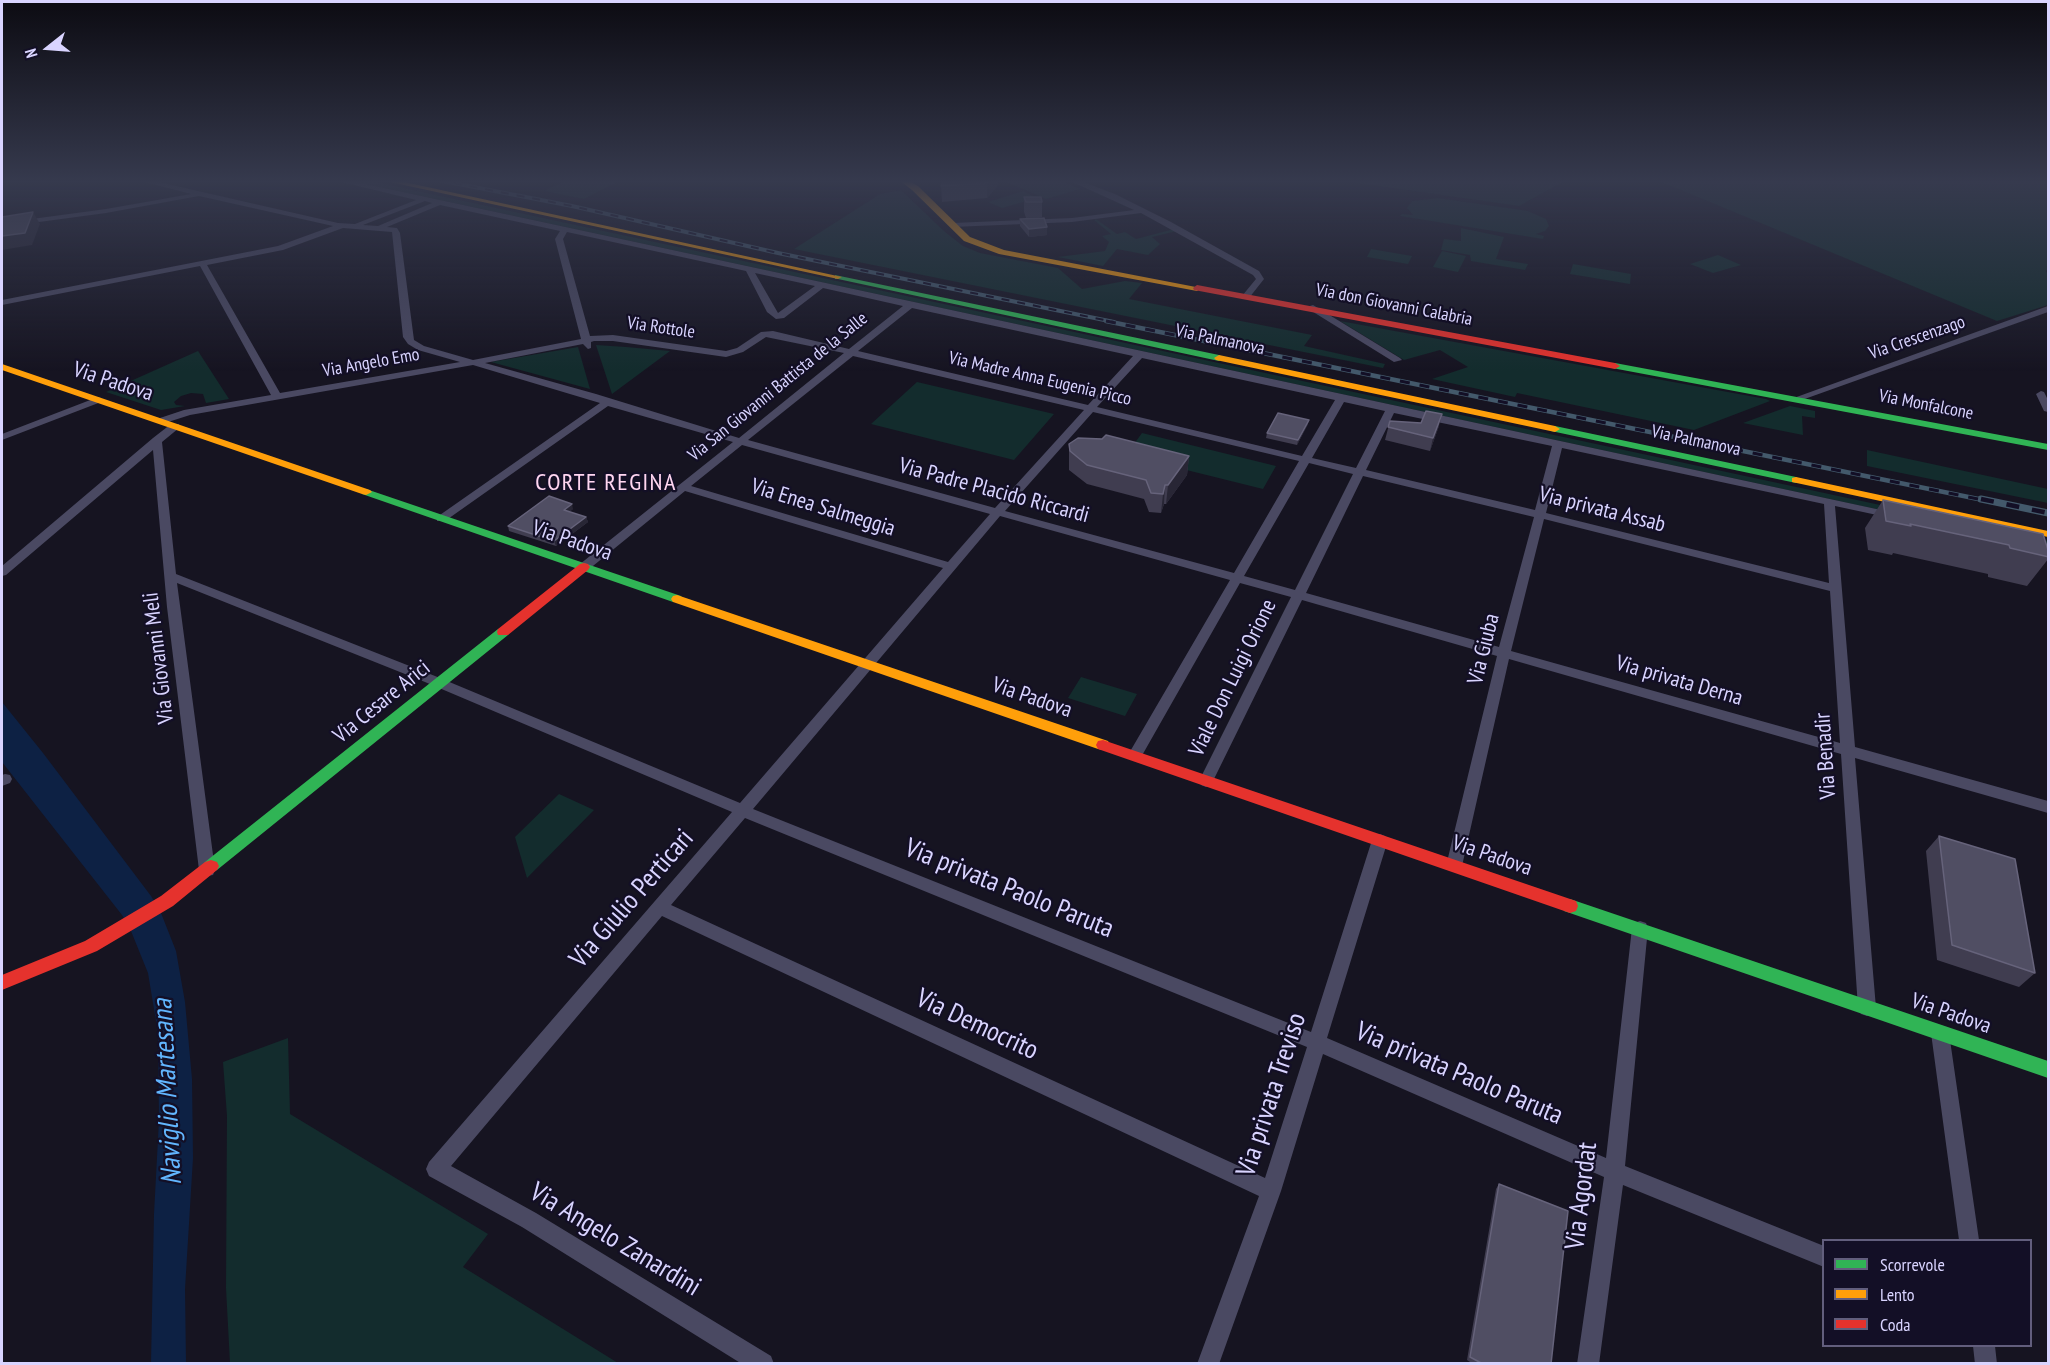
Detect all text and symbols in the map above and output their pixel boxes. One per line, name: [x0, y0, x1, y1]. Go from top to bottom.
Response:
north arrow: [18, 18, 78, 78]
text: N: [20, 46, 42, 60]
street label: Via don Giovanni Calabria: [1314, 279, 1474, 331]
street label: Via San Giovanni Battista de la Salle: [684, 308, 872, 466]
street label: Via Crescenzago: [1866, 311, 1968, 365]
street label: Via Rottole: [626, 313, 696, 343]
street label: Via Palmanova: [1173, 320, 1267, 360]
street label: Via Angelo Emo: [321, 344, 421, 382]
street label: Via Madre Anna Eugenia Picco: [947, 347, 1133, 411]
street label: Via Padova: [70, 357, 156, 407]
street label: Via Monfalcone: [1877, 385, 1975, 425]
street label: Via Palmanova: [1649, 421, 1743, 461]
street label: Via Padre Placido Riccardi: [896, 453, 1092, 529]
district label: CORTE REGINA: [535, 469, 677, 497]
street label: Via Enea Salmeggia: [748, 474, 898, 542]
street label: Via privata Assab: [1536, 482, 1668, 538]
street label: Via Padova: [529, 515, 615, 567]
street label: Via Giovanni Meli: [138, 591, 180, 725]
street label: Viale Don Luigi Orione: [1184, 595, 1282, 761]
street label: Via Giuba: [1462, 611, 1506, 687]
street label: Via privata Derna: [1613, 650, 1745, 712]
street label: Via Cesare Arici: [328, 655, 436, 749]
street label: Via Padova: [989, 672, 1075, 724]
street label: Via Benadir: [1810, 712, 1842, 800]
street label: Via Giulio Perticari: [563, 823, 701, 975]
street label: Via Padova: [1449, 830, 1535, 882]
street label: Via privata Paolo Paruta: [900, 832, 1118, 946]
street label: Via Democrito: [911, 983, 1043, 1067]
street label: Via Padova: [1908, 988, 1994, 1040]
water label: Naviglio Martesana: [146, 998, 190, 1186]
street label: Via privata Treviso: [1230, 1009, 1314, 1181]
street label: Via privata Paolo Paruta: [1350, 1016, 1568, 1132]
street label: Via Agordat: [1559, 1140, 1605, 1252]
street label: Via Angelo Zanardini: [524, 1176, 706, 1304]
legend: [1822, 1239, 2032, 1347]
text: Scorrevole: [1880, 1253, 1945, 1276]
text: Lento: [1880, 1283, 1915, 1306]
text: Coda: [1880, 1313, 1911, 1336]

